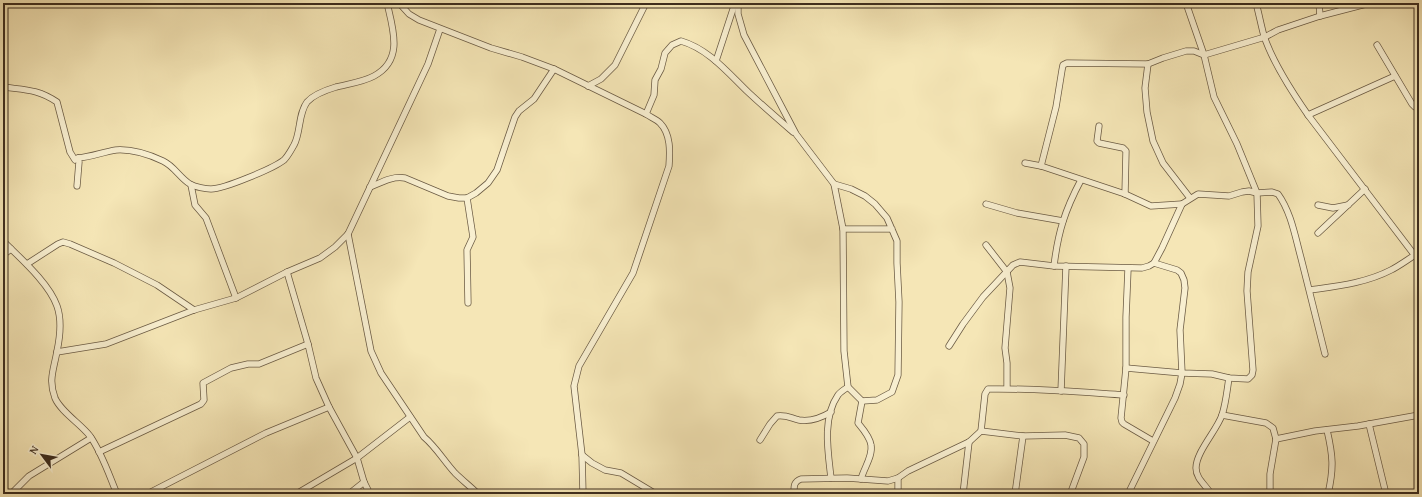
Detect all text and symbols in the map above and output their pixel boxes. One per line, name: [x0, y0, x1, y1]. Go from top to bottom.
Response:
north arrow: [22, 435, 62, 475]
text: N: [25, 442, 43, 457]

